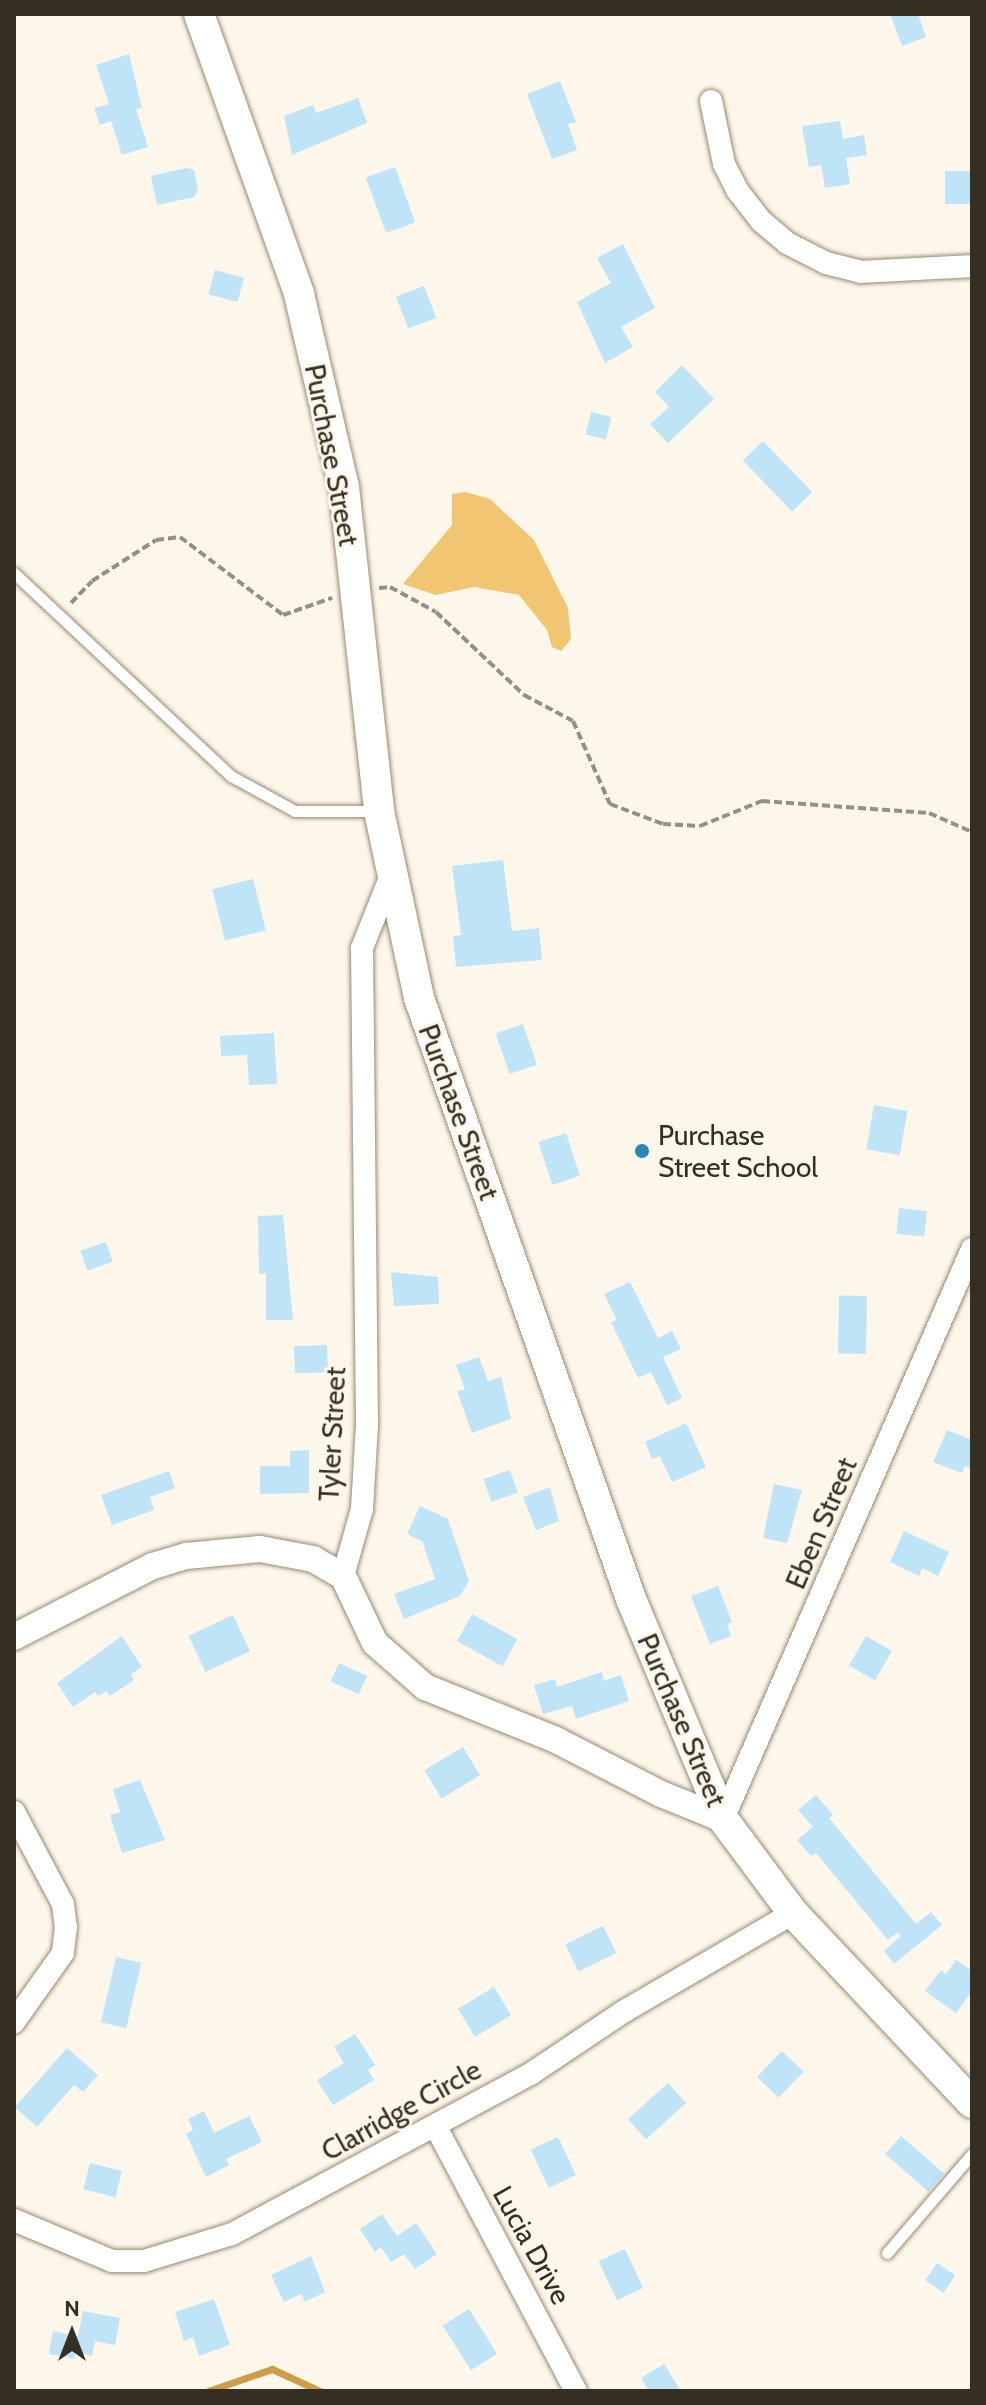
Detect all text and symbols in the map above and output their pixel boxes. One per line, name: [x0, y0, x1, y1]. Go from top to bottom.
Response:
street label: Purchase Street: [298, 361, 366, 549]
street label: Purchase Street: [412, 1020, 506, 1204]
place label: Purchase Street School: [658, 1118, 818, 1184]
marker: Purchase Street School: [633, 1142, 651, 1160]
street label: Tyler Street: [312, 1366, 352, 1502]
street label: Eben Street: [778, 1452, 864, 1594]
street label: Purchase Street: [630, 1629, 734, 1811]
street label: Clarridge Circle: [315, 2052, 487, 2168]
street label: Lucia Drive: [486, 2180, 578, 2310]
north arrow: [32, 2293, 112, 2373]
text: N: [64, 2295, 80, 2322]

